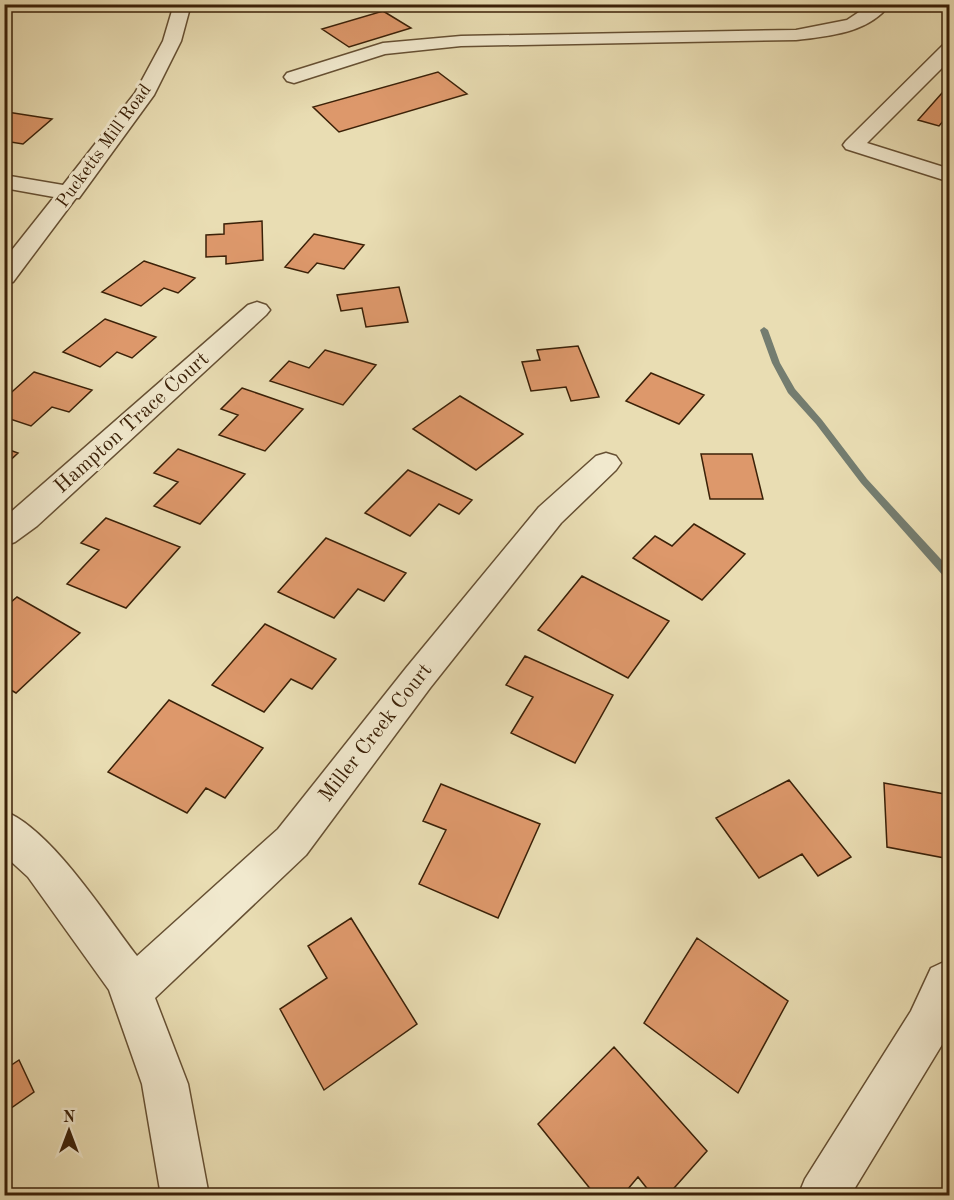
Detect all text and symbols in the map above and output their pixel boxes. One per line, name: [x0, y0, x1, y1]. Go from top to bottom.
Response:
street label: Pucketts Mill Road: [53, 81, 155, 211]
street label: Hampton Trace Court: [51, 348, 213, 498]
street label: Miller Creek Court: [316, 660, 436, 806]
north arrow: [39, 1101, 99, 1161]
text: N: [63, 1110, 76, 1126]

